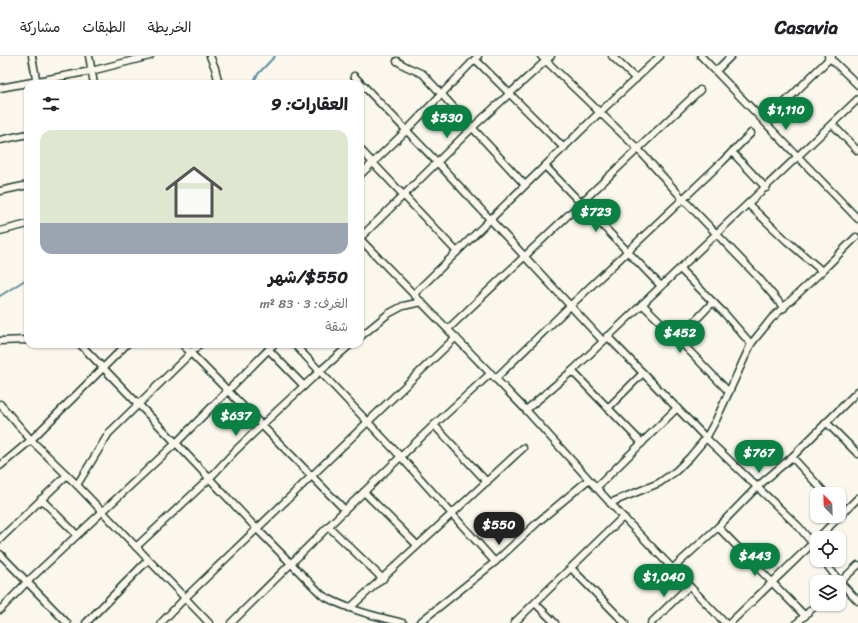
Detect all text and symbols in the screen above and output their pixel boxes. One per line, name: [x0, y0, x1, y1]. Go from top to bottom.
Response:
text: Casavia: [775, 11, 838, 44]
text: مشاركة: [20, 15, 60, 40]
text: الطبقات: [82, 15, 126, 40]
text: الخريطة: [148, 15, 191, 40]
text: العقارات: 9: [271, 89, 348, 119]
icon: filters: [40, 93, 62, 115]
pin: $1,110: [753, 97, 819, 131]
text: $1,110: [767, 98, 805, 121]
pin: $530: [423, 105, 471, 139]
text: $530: [431, 106, 463, 129]
icon: home: [158, 156, 230, 228]
pin: $723: [572, 199, 620, 233]
text: $723: [581, 200, 611, 223]
text: $550/شهر: [268, 262, 348, 292]
text: الغرف: 3 · 83 m²: [260, 292, 348, 315]
text: شقة: [325, 315, 348, 338]
pin: $452: [656, 320, 704, 354]
text: $452: [664, 321, 696, 344]
pin: $637: [212, 403, 260, 437]
text: $637: [221, 404, 251, 427]
pin: $767: [735, 440, 783, 474]
text: $767: [744, 441, 774, 464]
north arrow: [810, 487, 846, 523]
map controls: [810, 487, 846, 611]
pin: $550: [475, 512, 523, 546]
text: $550: [483, 513, 515, 536]
button: locate: [810, 531, 846, 567]
pin: $443: [731, 543, 779, 577]
text: $443: [739, 544, 771, 567]
pin: $1,040: [631, 564, 697, 598]
text: $1,040: [643, 565, 685, 588]
button: layers: [810, 575, 846, 611]

